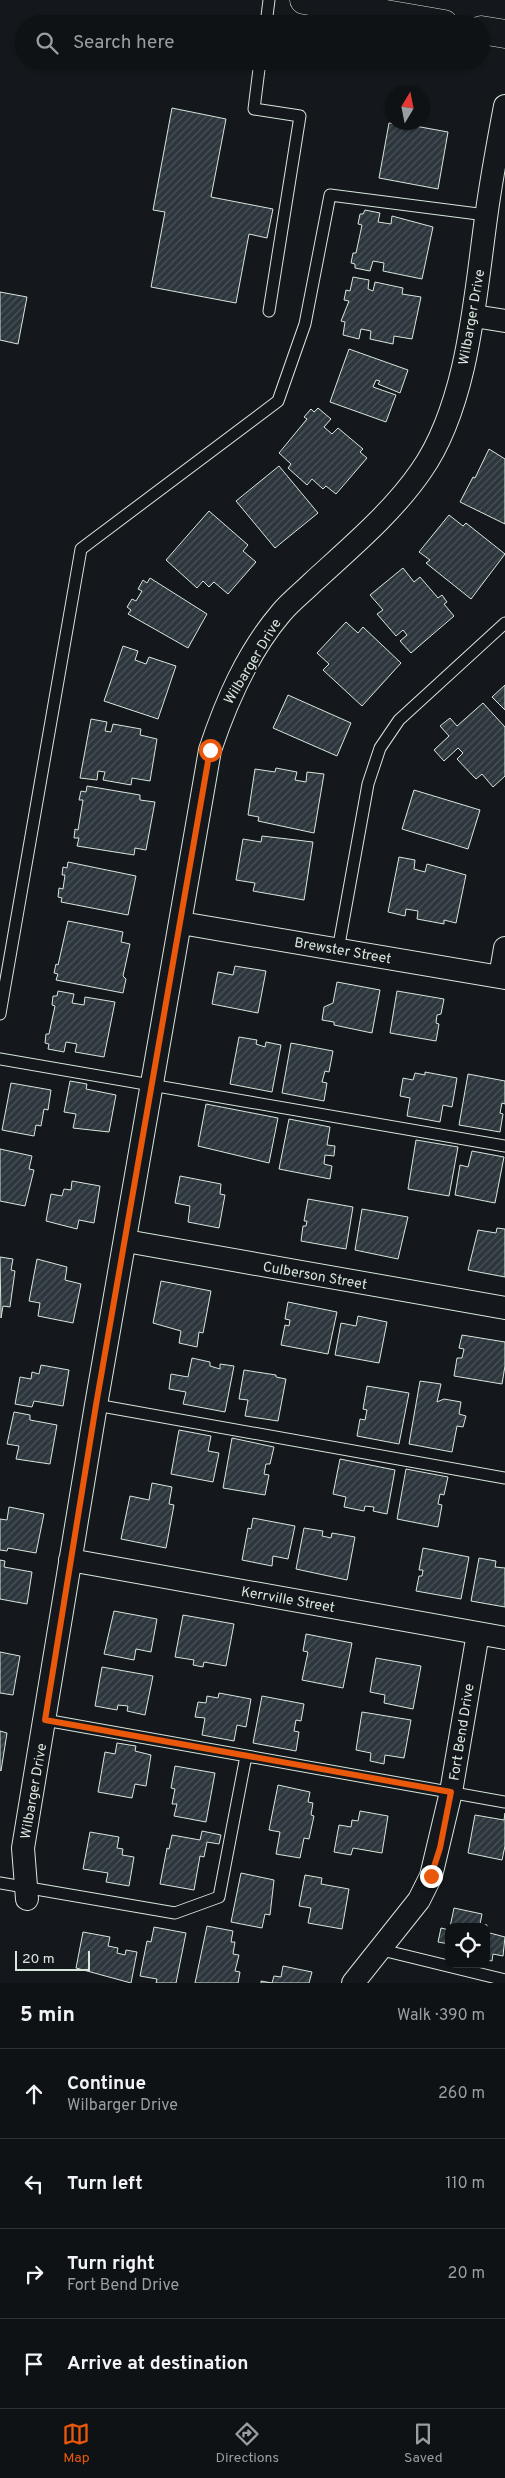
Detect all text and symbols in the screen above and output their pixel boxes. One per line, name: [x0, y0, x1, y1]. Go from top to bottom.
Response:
search box: [15, 15, 490, 70]
icon: search: [33, 29, 61, 57]
text: Search here: [73, 31, 175, 55]
north arrow: [385, 85, 430, 130]
street label: Wilbarger Drive: [456, 268, 489, 367]
street label: Wilbarger Drive: [221, 616, 286, 708]
route start: [199, 739, 222, 762]
street label: Brewster Street: [293, 935, 393, 968]
street label: Culberson Street: [261, 1259, 368, 1294]
street label: Kerrville Street: [240, 1584, 336, 1617]
street label: Fort Bend Drive: [446, 1682, 479, 1782]
street label: Wilbarger Drive: [18, 1742, 51, 1841]
route end: [420, 1865, 443, 1888]
map controls: [445, 1923, 490, 1968]
button: locate: [445, 1923, 490, 1968]
scale bar: [15, 1948, 90, 1971]
text: 20 m: [22, 1951, 55, 1968]
text: 5 min: [20, 2002, 75, 2029]
text: Walk · 390 m: [397, 2006, 485, 2026]
text: Continue: [67, 2072, 146, 2096]
icon: ahead: [20, 2080, 48, 2108]
text: 260 m: [438, 2084, 485, 2104]
text: Wilbarger Drive: [67, 2096, 178, 2116]
icon: left: [20, 2170, 48, 2198]
text: Turn left: [67, 2172, 143, 2196]
text: 110 m: [445, 2174, 485, 2194]
text: Turn right: [67, 2252, 155, 2276]
icon: right: [20, 2260, 48, 2288]
text: 20 m: [448, 2264, 485, 2284]
text: Fort Bend Drive: [67, 2276, 179, 2296]
icon: arrive: [20, 2350, 48, 2378]
text: Arrive at destination: [67, 2352, 248, 2376]
tab: Map: [62, 2420, 90, 2467]
tab: Directions: [215, 2420, 279, 2467]
tab: Saved: [404, 2420, 443, 2467]

